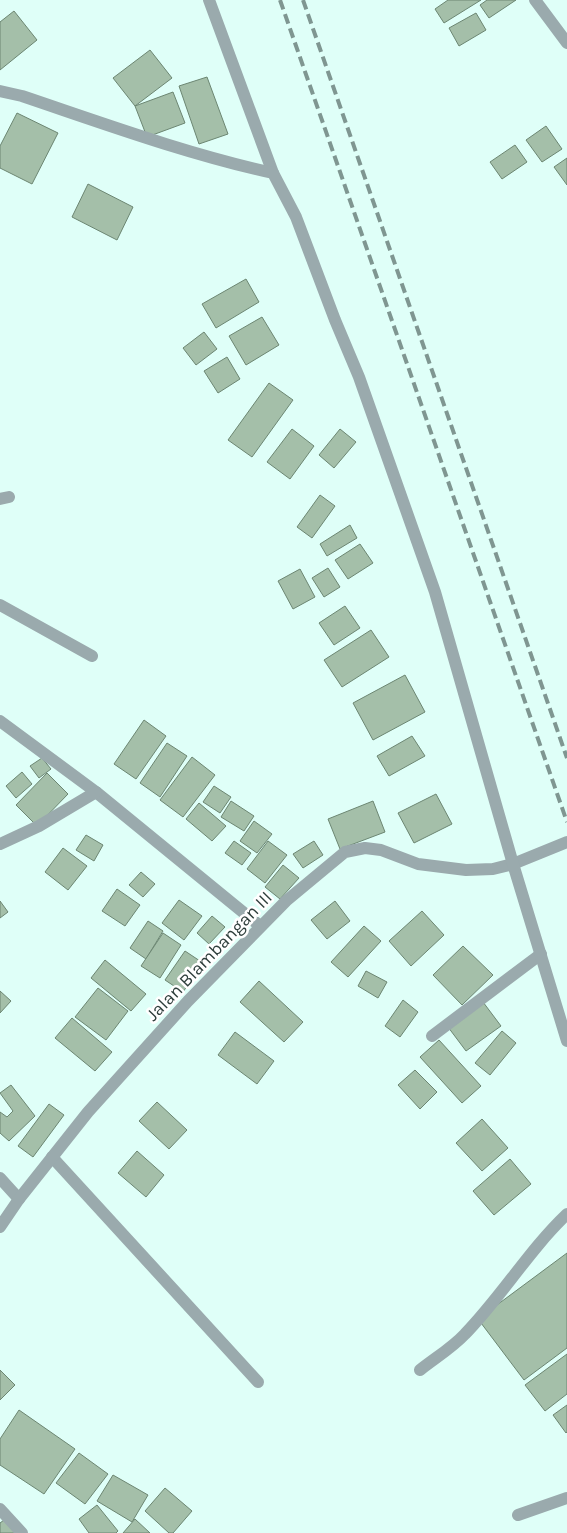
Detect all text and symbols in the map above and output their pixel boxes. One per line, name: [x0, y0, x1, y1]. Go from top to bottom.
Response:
street label: Jalan Blambangan III: [141, 886, 277, 1026]

